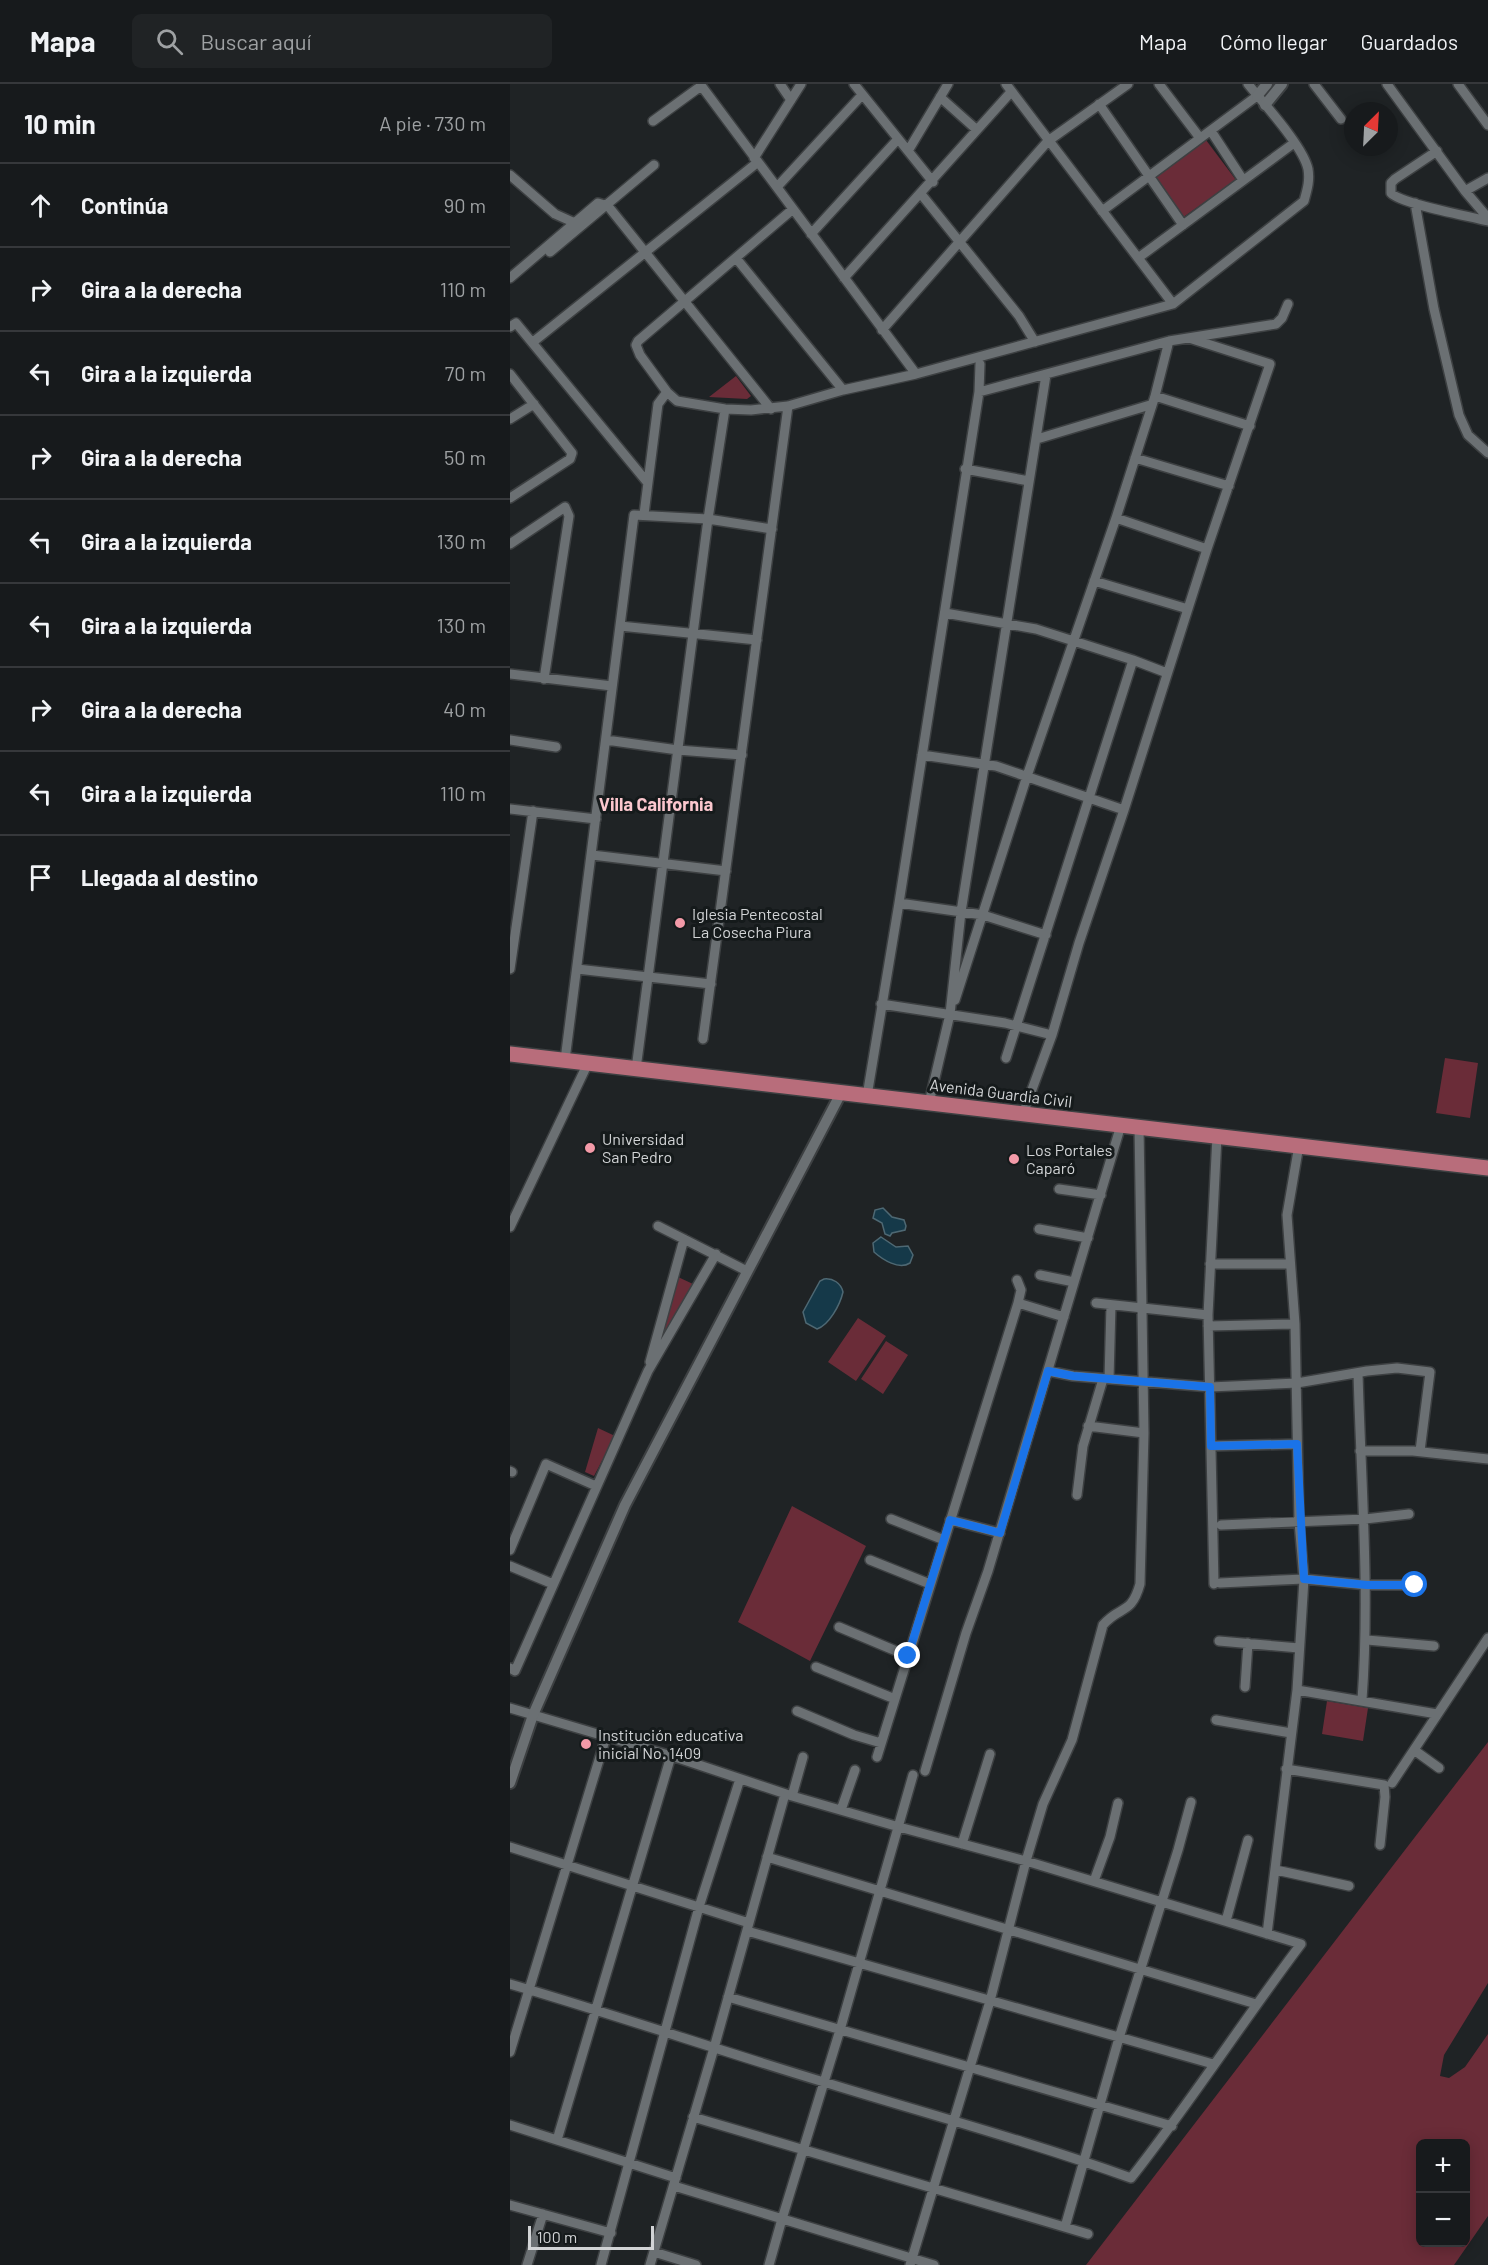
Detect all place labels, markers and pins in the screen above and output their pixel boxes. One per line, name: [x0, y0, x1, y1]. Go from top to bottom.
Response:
place label: Iglesia Pentecostal La Cosecha Piura: [692, 904, 823, 941]
marker: Iglesia Pentecostal La Cosecha Piura: [673, 916, 687, 930]
place label: Universidad San Pedro: [602, 1129, 684, 1166]
place label: Los Portales Caparó: [1026, 1140, 1112, 1177]
marker: Universidad San Pedro: [583, 1141, 597, 1155]
marker: Los Portales Caparó: [1007, 1152, 1021, 1166]
place label: Institución educativa inicial No. 1409: [598, 1725, 743, 1762]
marker: Institución educativa inicial No. 1409: [579, 1737, 593, 1751]

